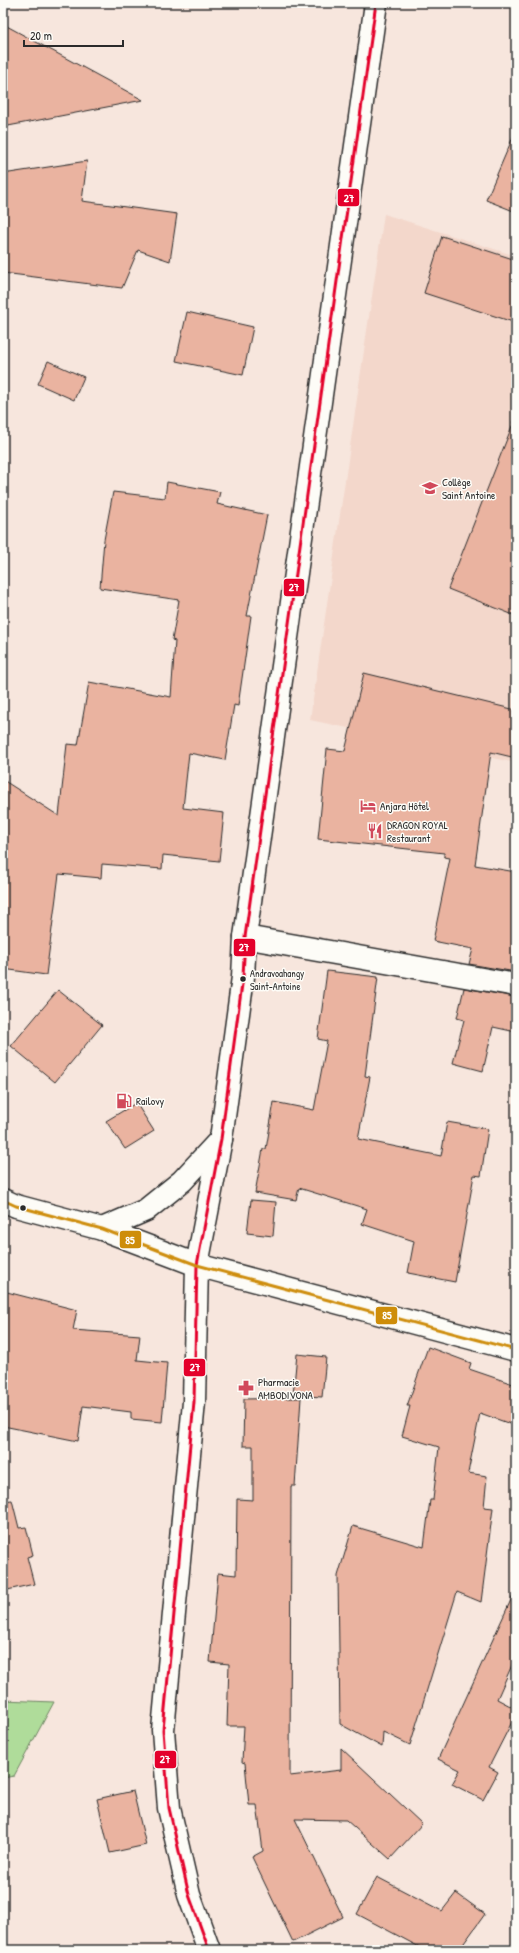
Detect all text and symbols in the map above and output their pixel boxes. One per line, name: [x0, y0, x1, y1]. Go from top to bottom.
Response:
scale bar: [24, 22, 123, 48]
text: 20 m: [30, 27, 52, 44]
line badge: 27: [337, 188, 360, 207]
text: 27: [344, 191, 355, 205]
place label: Collège Saint Antoine: [442, 475, 496, 502]
school or university icon: Collège Saint Antoine: [421, 479, 439, 497]
line badge: 27: [283, 578, 305, 597]
text: 27: [289, 580, 300, 594]
hotel icon: Anjara Hôtel: [359, 797, 377, 815]
place label: Anjara Hôtel: [380, 799, 429, 813]
place label: DRAGON ROYAL Restaurant: [387, 818, 448, 845]
restaurant icon: DRAGON ROYAL Restaurant: [366, 822, 384, 840]
line badge: 27: [233, 938, 256, 957]
text: 27: [239, 940, 250, 954]
place label: Andravoahangy Saint-Antoine: [250, 967, 304, 993]
marker: Andravoahangy Saint-Antoine: [238, 974, 248, 984]
fuel station icon: Railovy: [115, 1092, 133, 1110]
place label: Railovy: [136, 1094, 165, 1108]
unlabelled marker: [18, 1203, 28, 1213]
line badge: 85: [119, 1230, 142, 1249]
text: 85: [125, 1233, 135, 1247]
line badge: 85: [375, 1306, 398, 1325]
text: 85: [382, 1308, 392, 1322]
line badge: 27: [183, 1358, 206, 1377]
text: 27: [190, 1360, 201, 1374]
place label: Pharmacie AMBODIVONA: [258, 1375, 314, 1402]
pharmacy icon: Pharmacie AMBODIVONA: [237, 1379, 255, 1397]
line badge: 27: [154, 1750, 177, 1769]
text: 27: [160, 1752, 171, 1766]

